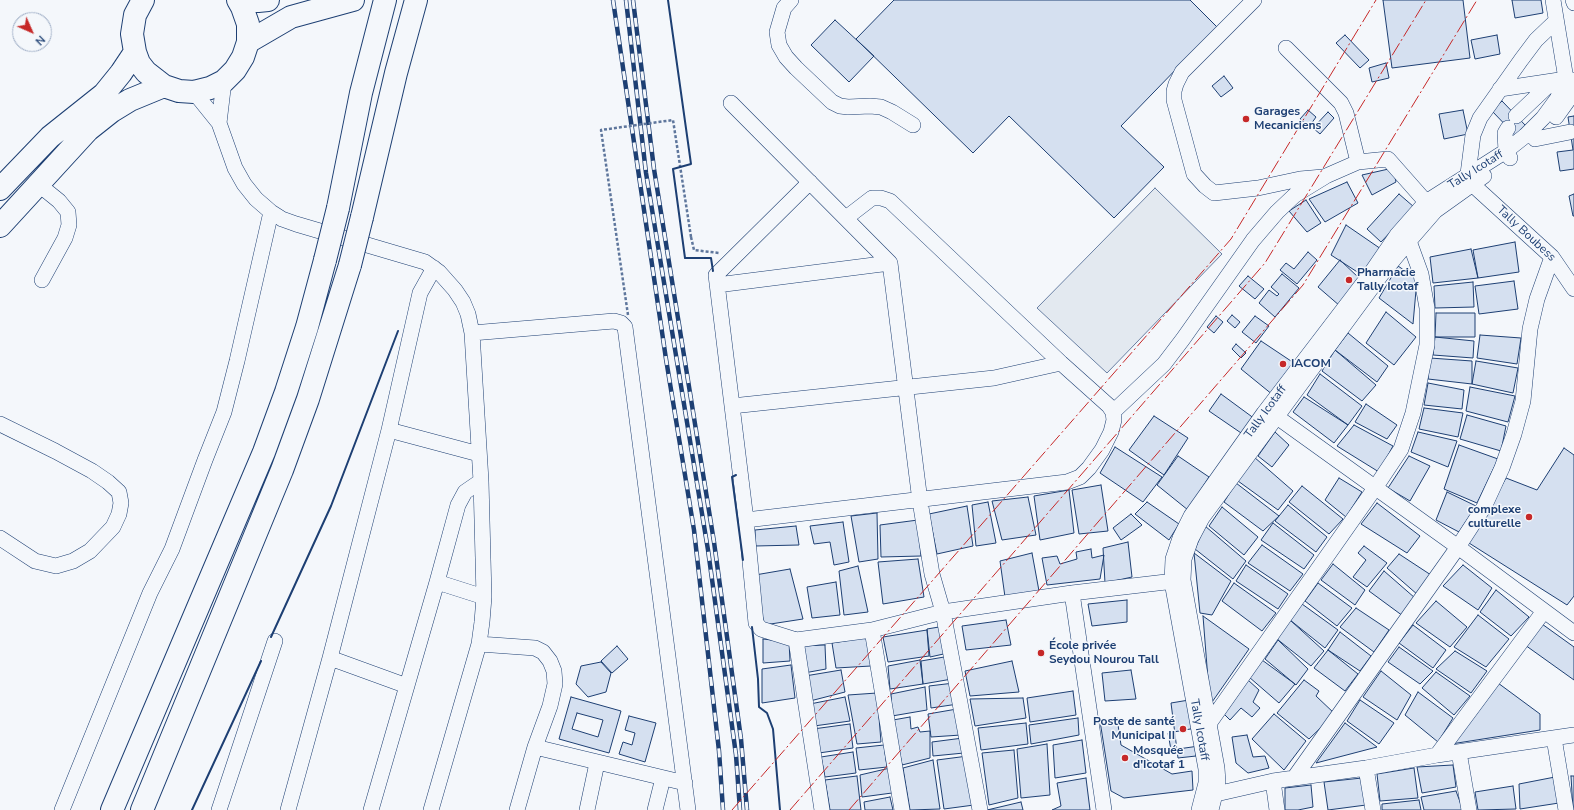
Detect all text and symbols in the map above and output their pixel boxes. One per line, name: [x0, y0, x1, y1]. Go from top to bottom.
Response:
north arrow: [12, 12, 52, 52]
text: N: [32, 32, 48, 48]
place label: Garages Mecaniciens: [1254, 105, 1321, 133]
marker: Garages Mecaniciens: [1241, 114, 1251, 124]
street label: Tally Icotaff: [1446, 147, 1506, 193]
street label: Tally Boubess: [1494, 203, 1558, 265]
place label: Pharmacie Tally Icotaf: [1357, 266, 1418, 294]
marker: Pharmacie Tally Icotaf: [1344, 275, 1354, 285]
place label: IACOM: [1291, 357, 1331, 371]
marker: IACOM: [1278, 359, 1288, 369]
street label: Tally Icotaff: [1242, 383, 1290, 441]
place label: complexe culturelle: [1468, 503, 1521, 531]
marker: complexe culturelle: [1524, 512, 1534, 522]
place label: École privée Seydou Nourou Tall: [1049, 639, 1159, 667]
marker: École privée Seydou Nourou Tall: [1036, 648, 1046, 658]
street label: Tally Icotaff: [1186, 698, 1212, 762]
place label: Poste de santé Municipal II: [1093, 715, 1175, 743]
marker: Poste de santé Municipal II: [1178, 724, 1188, 734]
place label: Mosquée d'Icotaf 1: [1133, 744, 1185, 772]
marker: Mosquée d'Icotaf 1: [1120, 753, 1130, 763]

